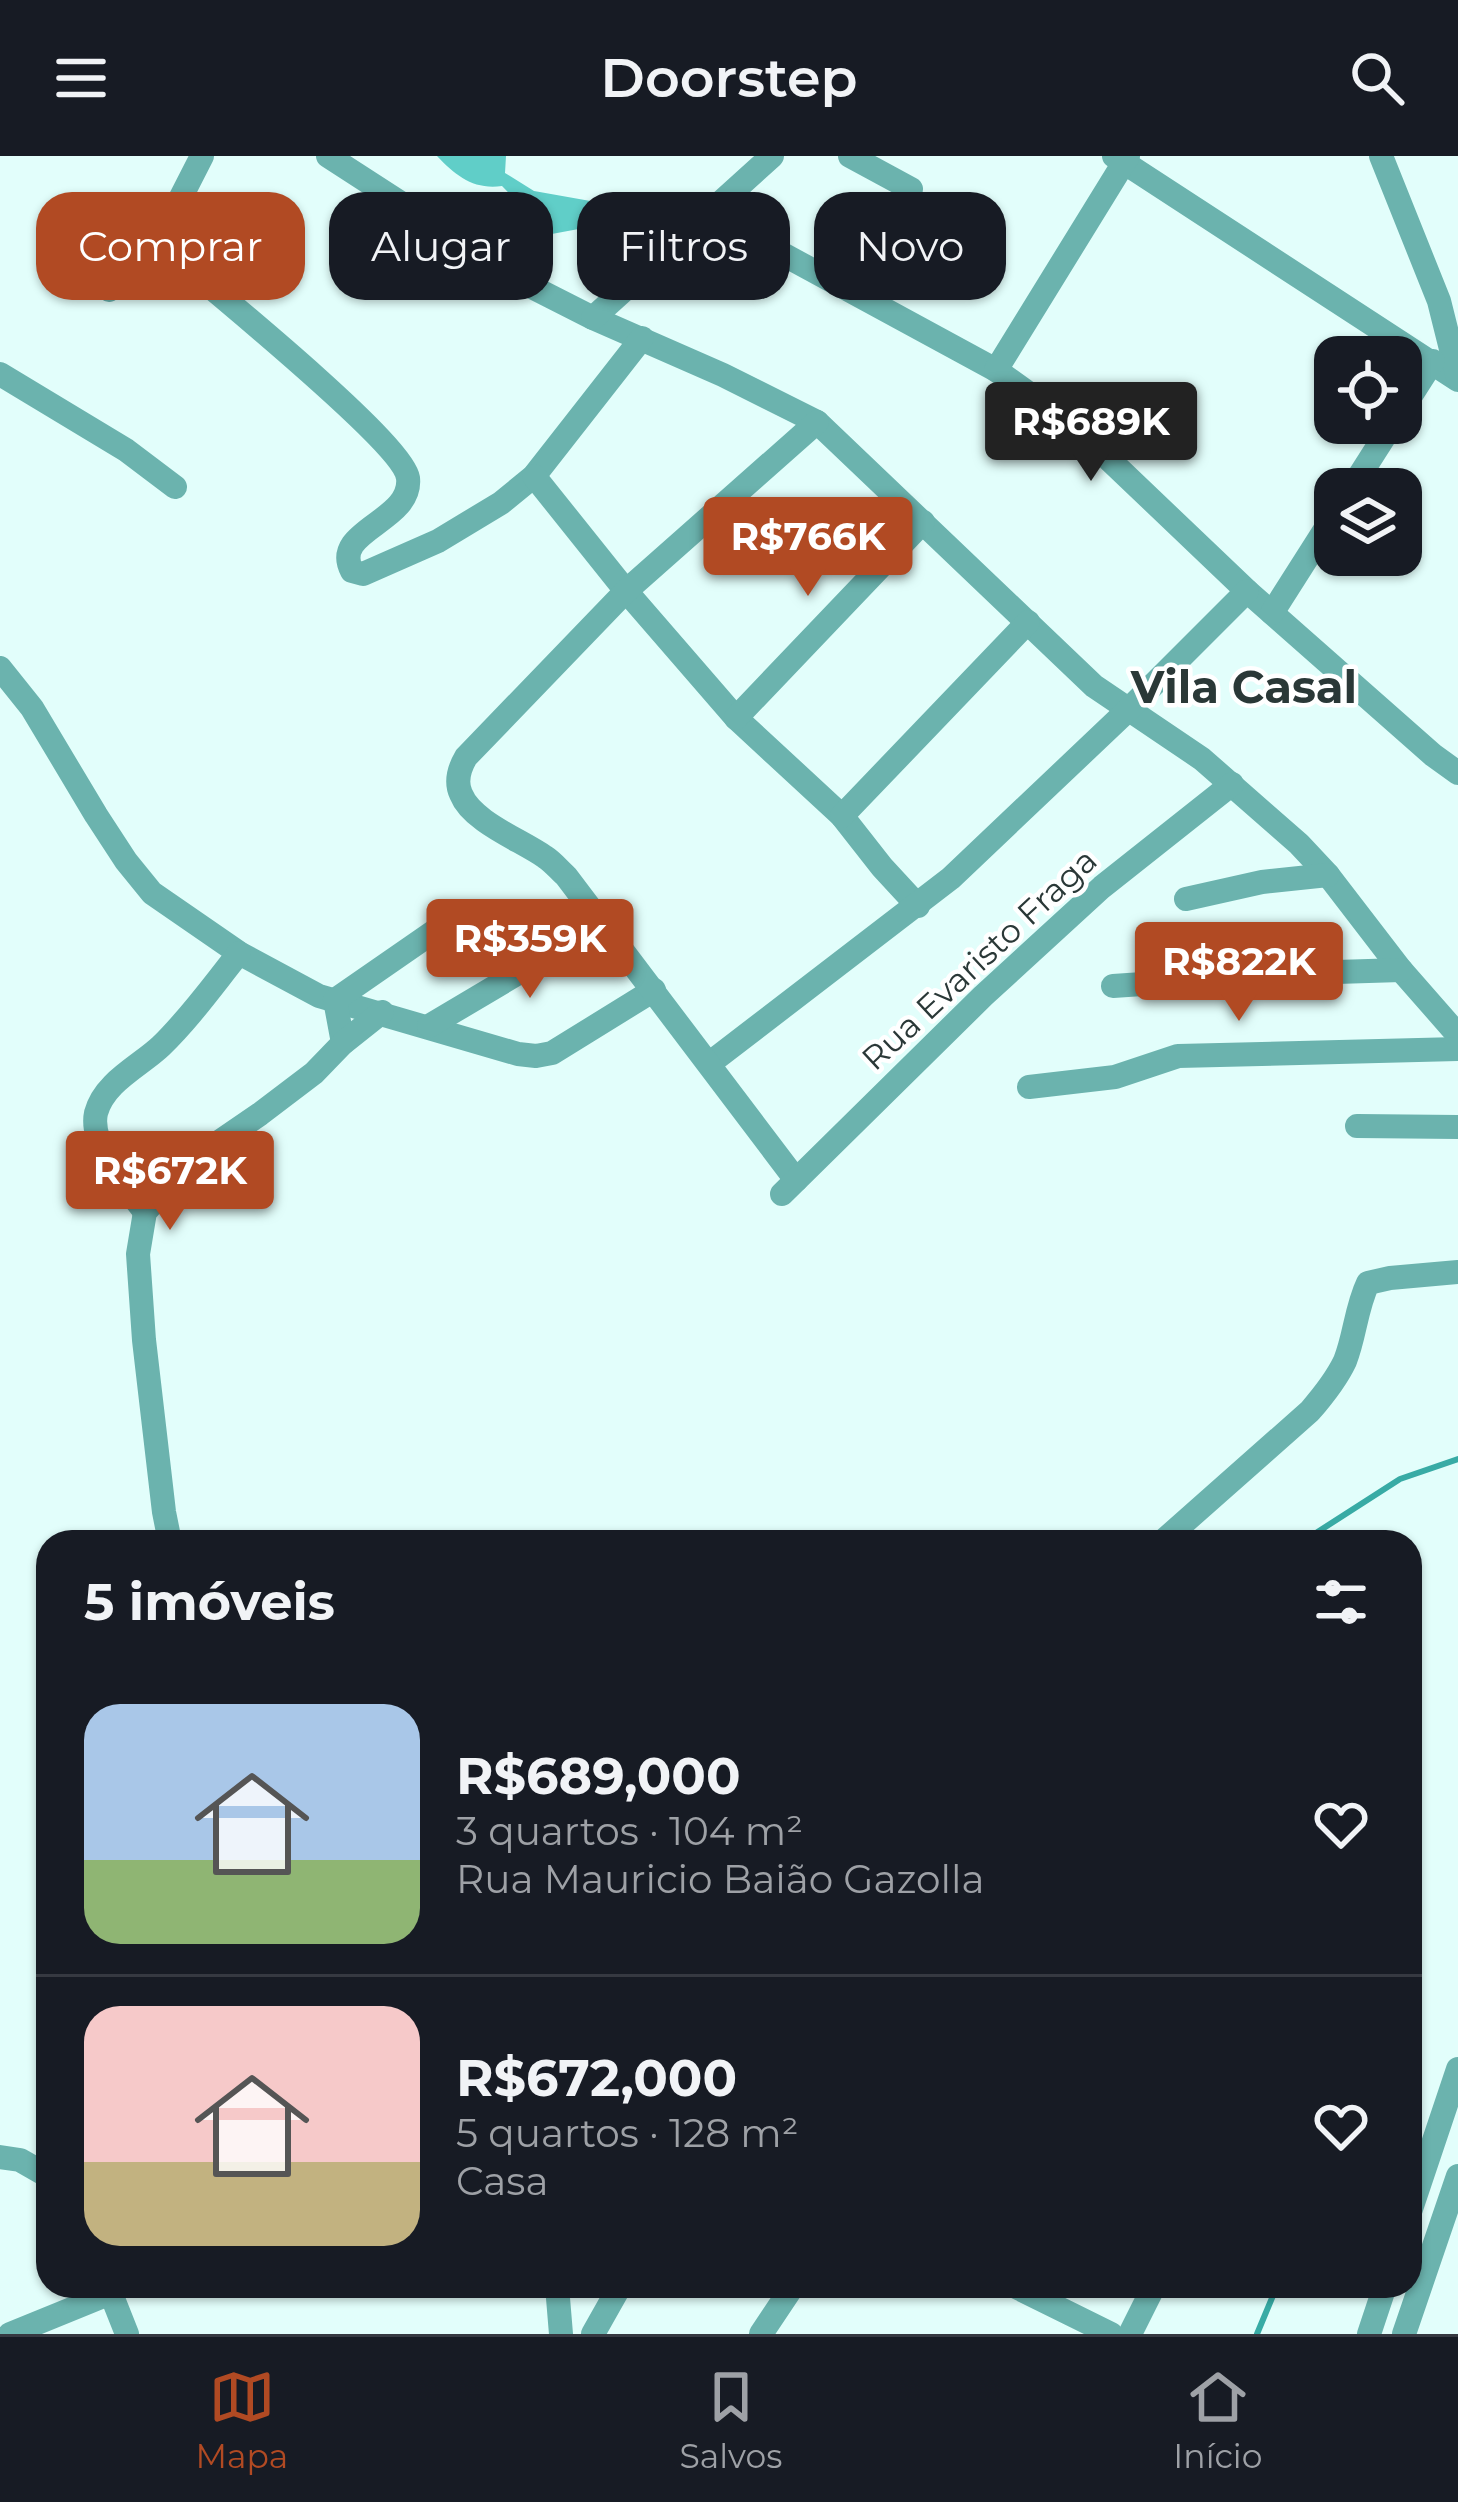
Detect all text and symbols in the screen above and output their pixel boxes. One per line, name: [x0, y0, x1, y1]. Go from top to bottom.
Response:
icon: menu: [48, 45, 114, 111]
text: Doorstep: [600, 45, 858, 111]
icon: search: [1344, 45, 1410, 111]
chip: Comprar: [36, 192, 305, 300]
chip: Alugar: [329, 192, 553, 300]
chip: Filtros: [577, 192, 790, 300]
chip: Novo: [814, 192, 1006, 300]
map controls: [1314, 336, 1422, 576]
button: locate: [1314, 336, 1422, 444]
pin: R$689K: [993, 382, 1189, 484]
text: R$689K: [1012, 397, 1170, 445]
button: layers: [1314, 468, 1422, 576]
pin: R$766K: [710, 497, 906, 599]
text: R$766K: [730, 512, 886, 560]
district label: Vila Casal: [1130, 659, 1357, 714]
street label: Rua Evaristo Fraga: [853, 840, 1105, 1078]
pin: R$359K: [432, 899, 628, 1001]
text: R$359K: [453, 914, 607, 962]
pin: R$822K: [1141, 922, 1337, 1024]
text: R$822K: [1162, 937, 1316, 985]
pin: R$672K: [72, 1131, 268, 1233]
text: R$672K: [93, 1146, 247, 1194]
icon: filters: [1308, 1569, 1374, 1635]
text: 5 imóveis: [84, 1571, 335, 1633]
text: R$689,000: [456, 1745, 741, 1807]
icon: home: [180, 1752, 324, 1896]
icon: heart: [1308, 1791, 1374, 1857]
text: 3 quartos · 104 m²: [456, 1807, 803, 1855]
text: Rua Mauricio Baião Gazolla: [456, 1855, 985, 1903]
text: R$672,000: [456, 2047, 737, 2109]
icon: home: [180, 2054, 324, 2198]
icon: heart: [1308, 2093, 1374, 2159]
text: 5 quartos · 128 m²: [456, 2109, 799, 2157]
text: Casa: [456, 2157, 548, 2205]
tab: Mapa: [196, 2364, 288, 2476]
tab: Salvos: [679, 2364, 782, 2476]
tab: Início: [1173, 2364, 1262, 2476]

